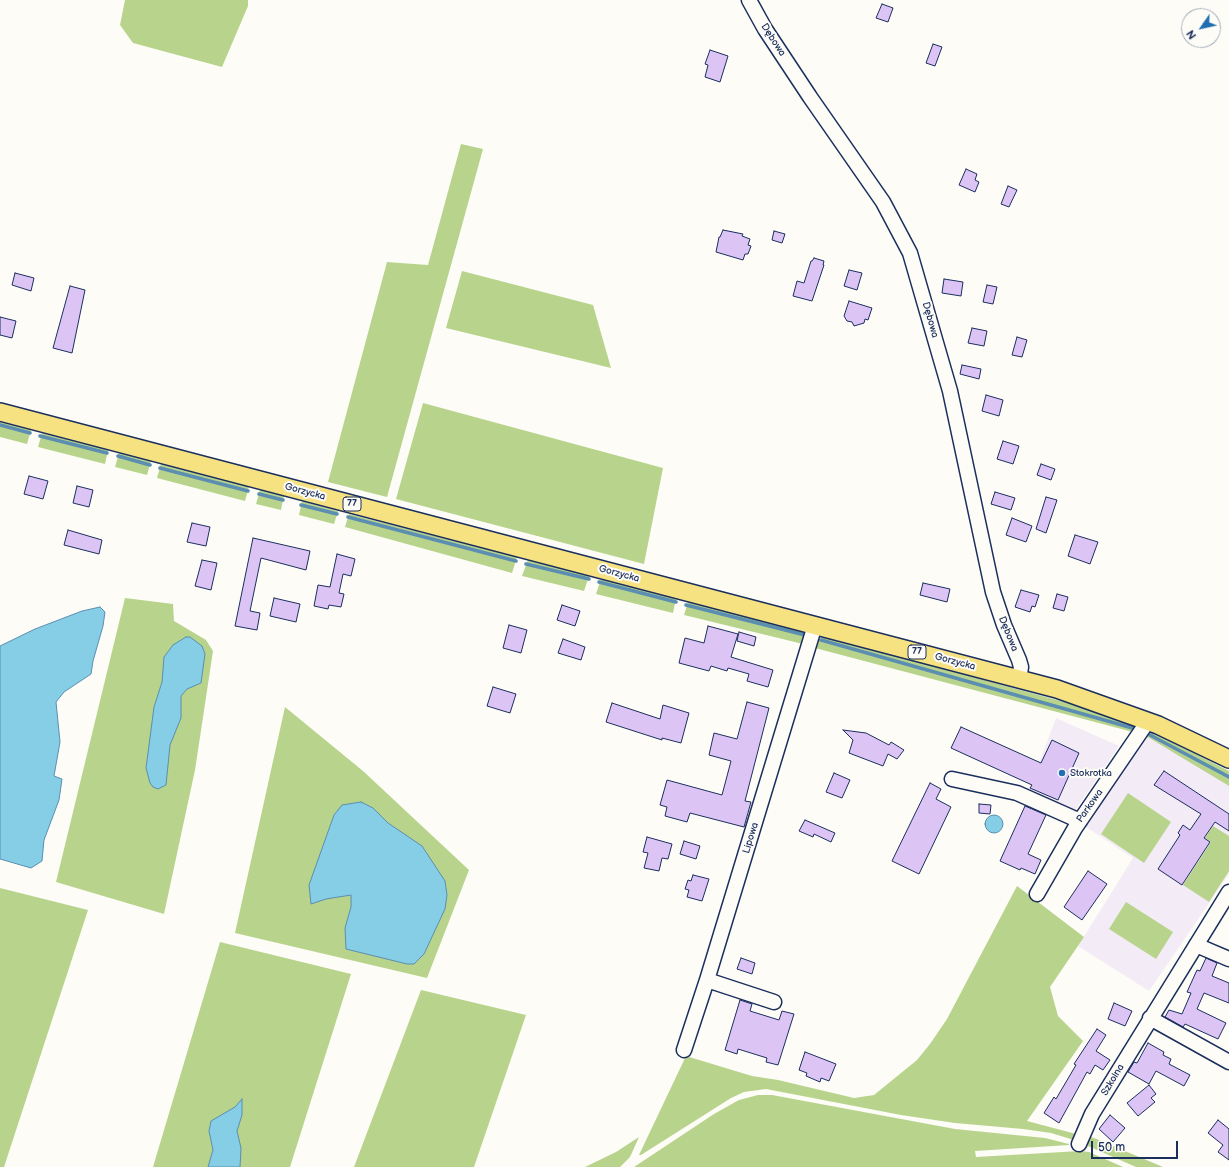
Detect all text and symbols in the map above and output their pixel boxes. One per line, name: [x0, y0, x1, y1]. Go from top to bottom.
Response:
north arrow: [1181, 8, 1221, 48]
street label: Dębowa: [758, 21, 788, 59]
text: N: [1184, 27, 1199, 41]
street label: Dębowa: [919, 301, 941, 339]
street label: Gorzycka: [283, 481, 327, 503]
road number: 77: [343, 497, 361, 511]
street label: Gorzycka: [597, 563, 641, 585]
street label: Dębowa: [996, 615, 1020, 653]
road number: 77: [908, 645, 926, 659]
street label: Gorzycka: [933, 651, 977, 673]
place label: Stokrotka: [1070, 767, 1112, 779]
marker: Stokrotka: [1057, 768, 1067, 778]
street label: Parkowa: [1074, 787, 1106, 825]
street label: Lipowa: [741, 821, 761, 855]
street label: Szkolna: [1099, 1062, 1127, 1098]
scale bar: [1093, 1133, 1180, 1159]
text: 50 m: [1098, 1140, 1125, 1155]

